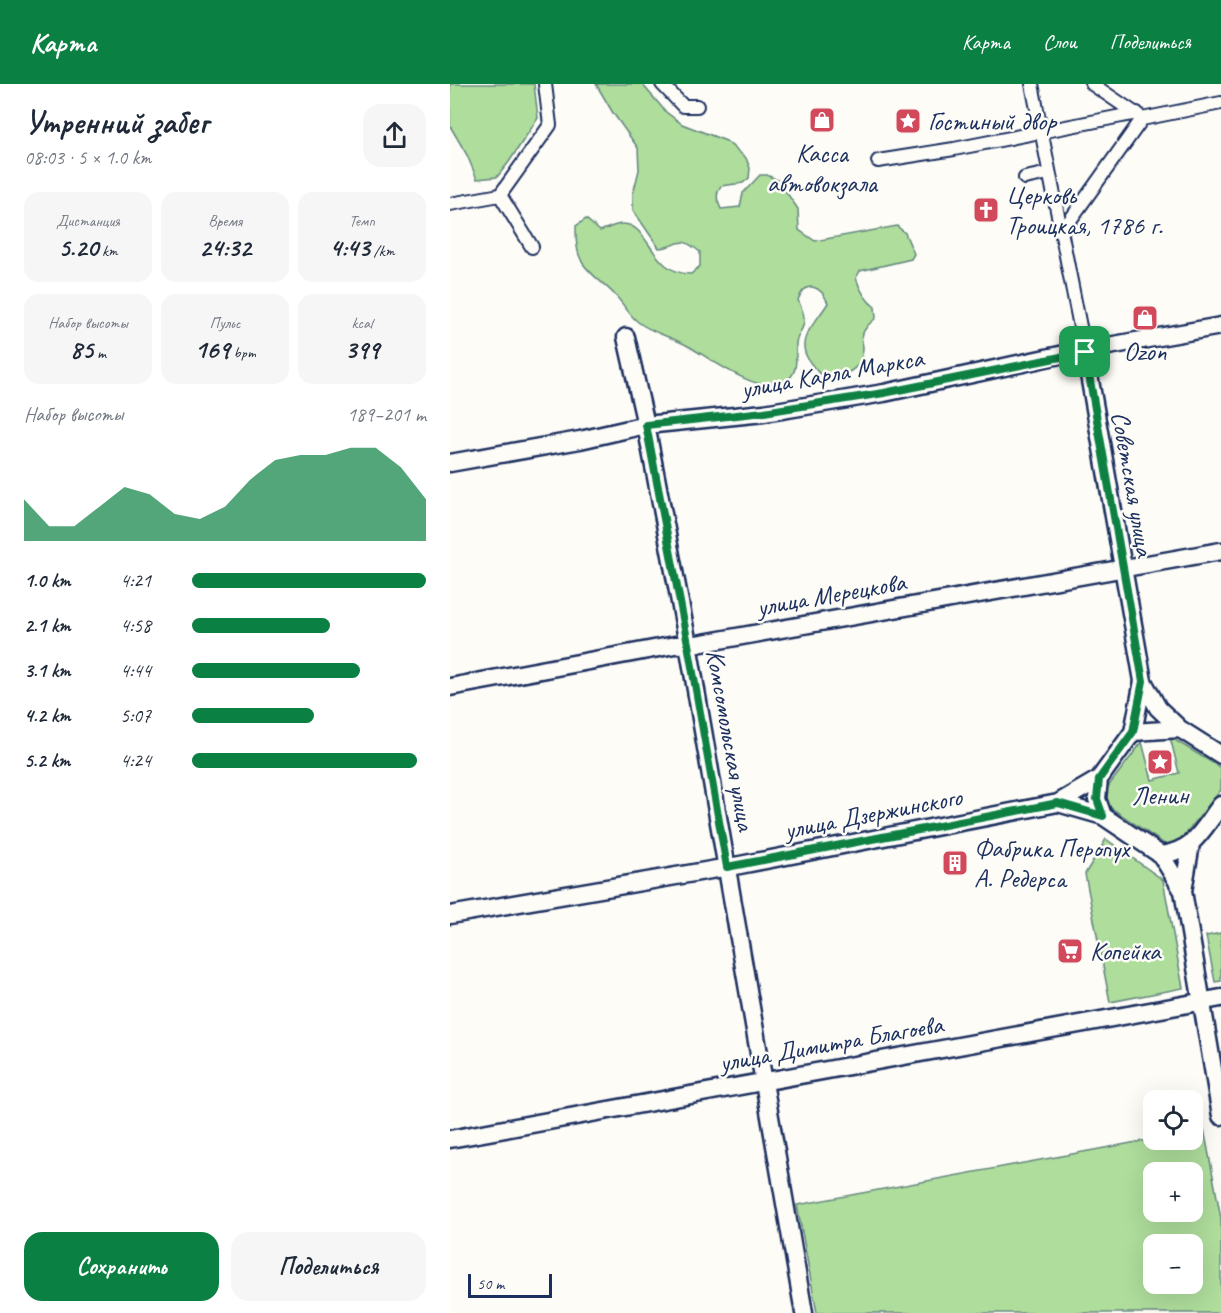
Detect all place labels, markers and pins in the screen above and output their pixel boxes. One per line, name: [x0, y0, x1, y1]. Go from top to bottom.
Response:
shop icon: Касса автовокзала: [807, 105, 837, 135]
place label: Гостиный двор: [928, 105, 1058, 138]
place icon: Гостиный двор: [893, 106, 923, 136]
place label: Касса автовокзала: [767, 137, 879, 200]
place label: Церковь Троицкая, 1786 г.: [1006, 179, 1163, 242]
church icon: Церковь Троицкая, 1786 г.: [971, 195, 1001, 225]
shop icon: Ozon: [1130, 303, 1160, 333]
pin: [1059, 326, 1110, 377]
place label: Ozon: [1124, 335, 1167, 368]
place icon: Ленин: [1145, 747, 1175, 777]
place label: Ленин: [1132, 779, 1190, 812]
place label: Фабрика Перопух А. Редерса: [974, 832, 1131, 895]
building icon: Фабрика Перопух А. Редерса: [940, 848, 970, 878]
place label: Копейка: [1090, 935, 1162, 968]
supermarket icon: Копейка: [1055, 936, 1085, 966]

